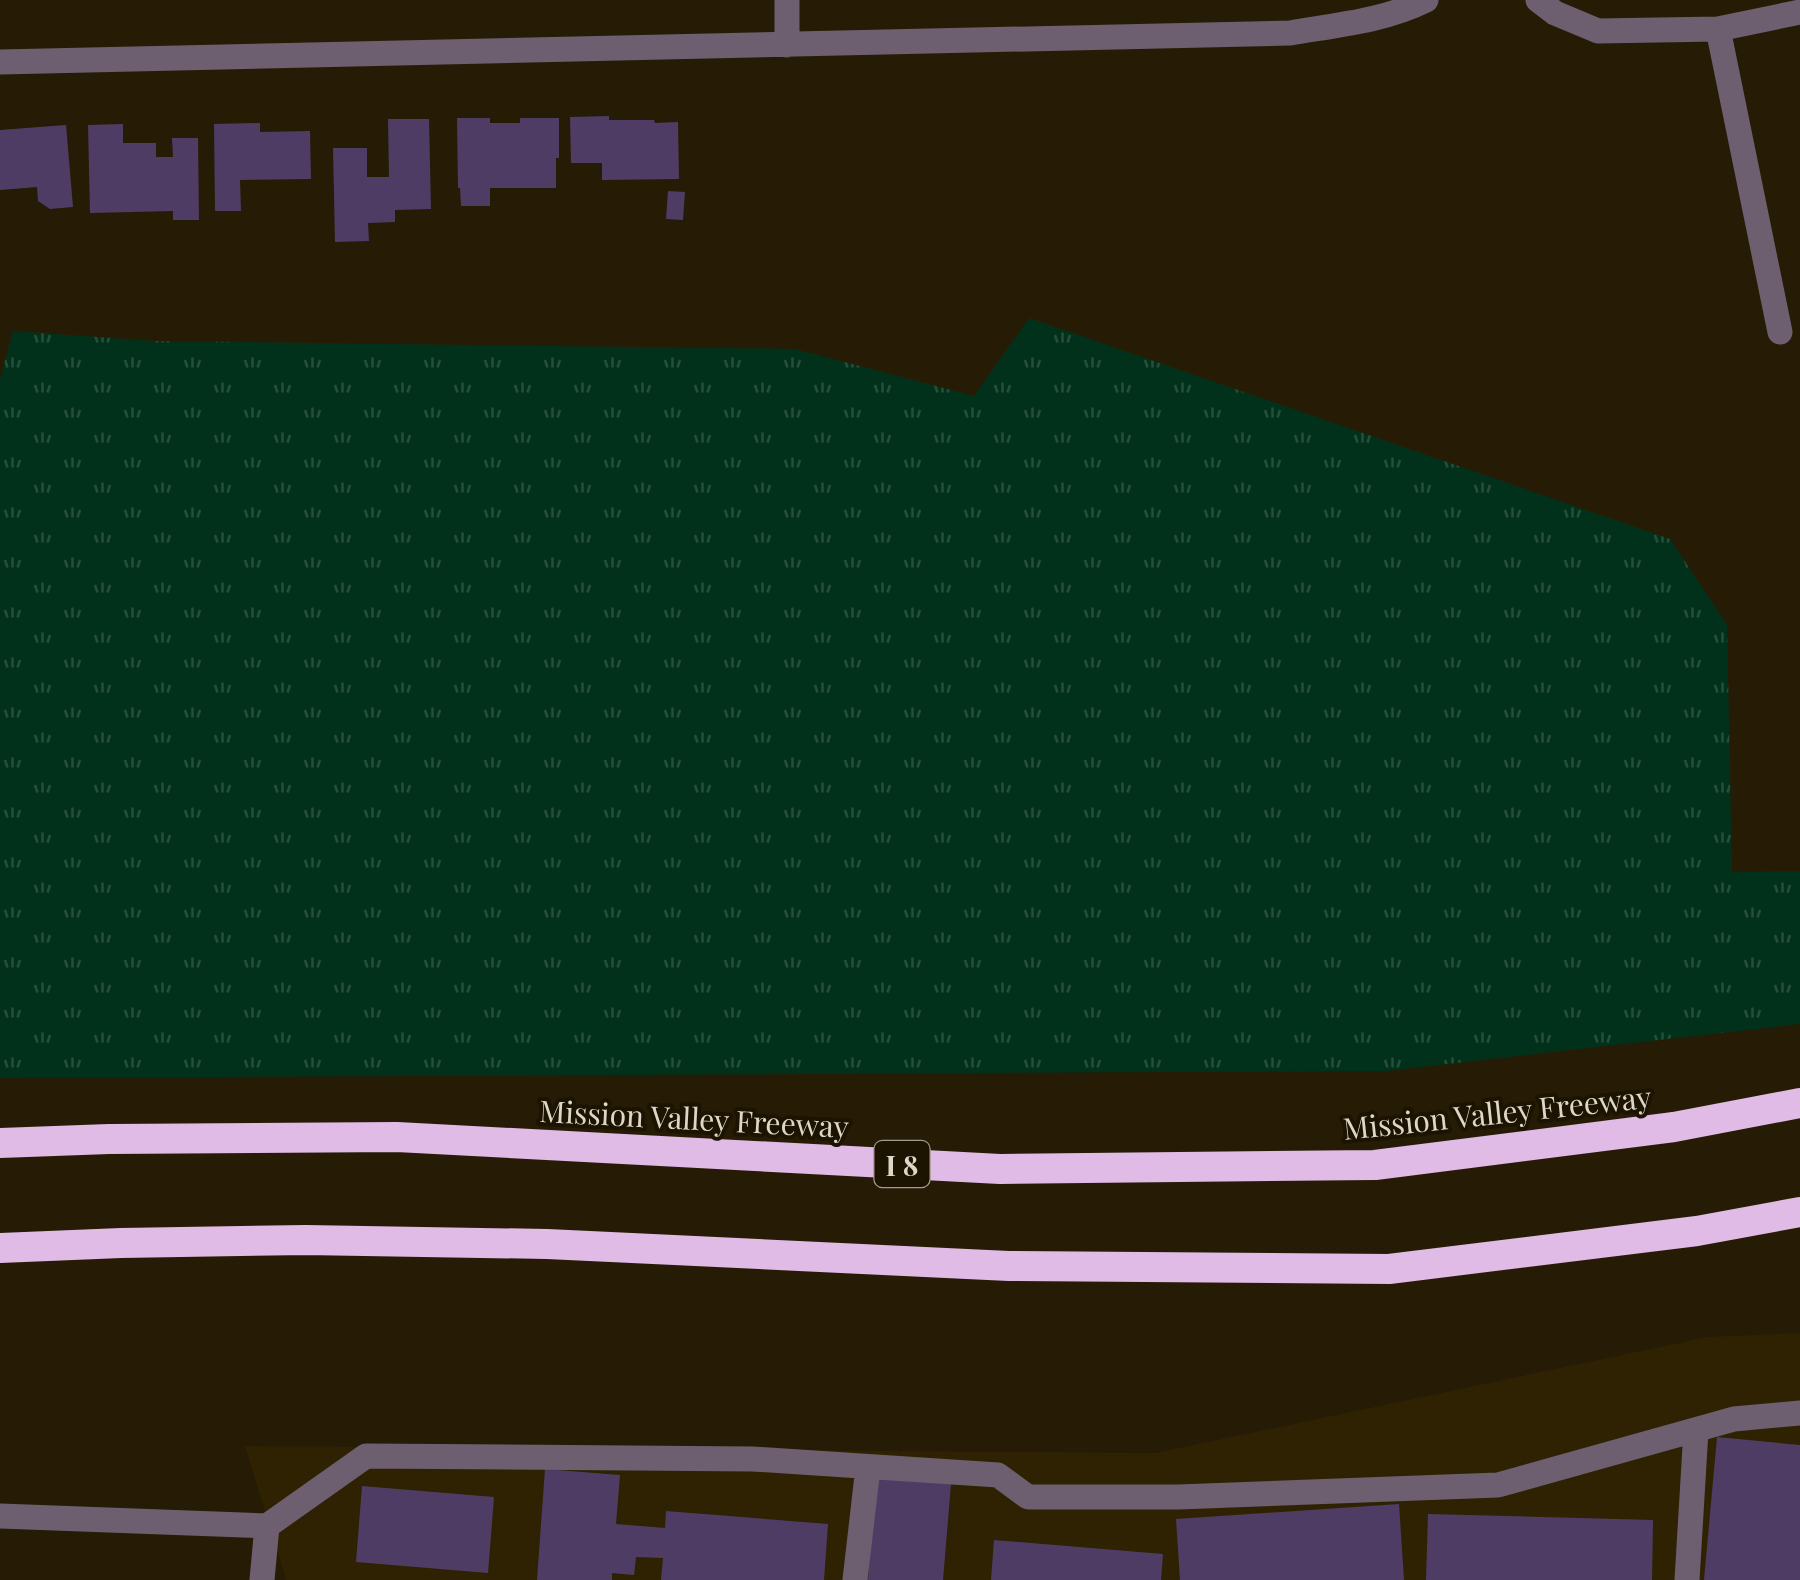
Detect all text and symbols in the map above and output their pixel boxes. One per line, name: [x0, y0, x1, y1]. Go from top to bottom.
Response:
street label: Mission Valley Freeway: [1341, 1076, 1653, 1148]
street label: Mission Valley Freeway: [538, 1090, 850, 1146]
road number: I 8: [874, 1141, 930, 1187]

